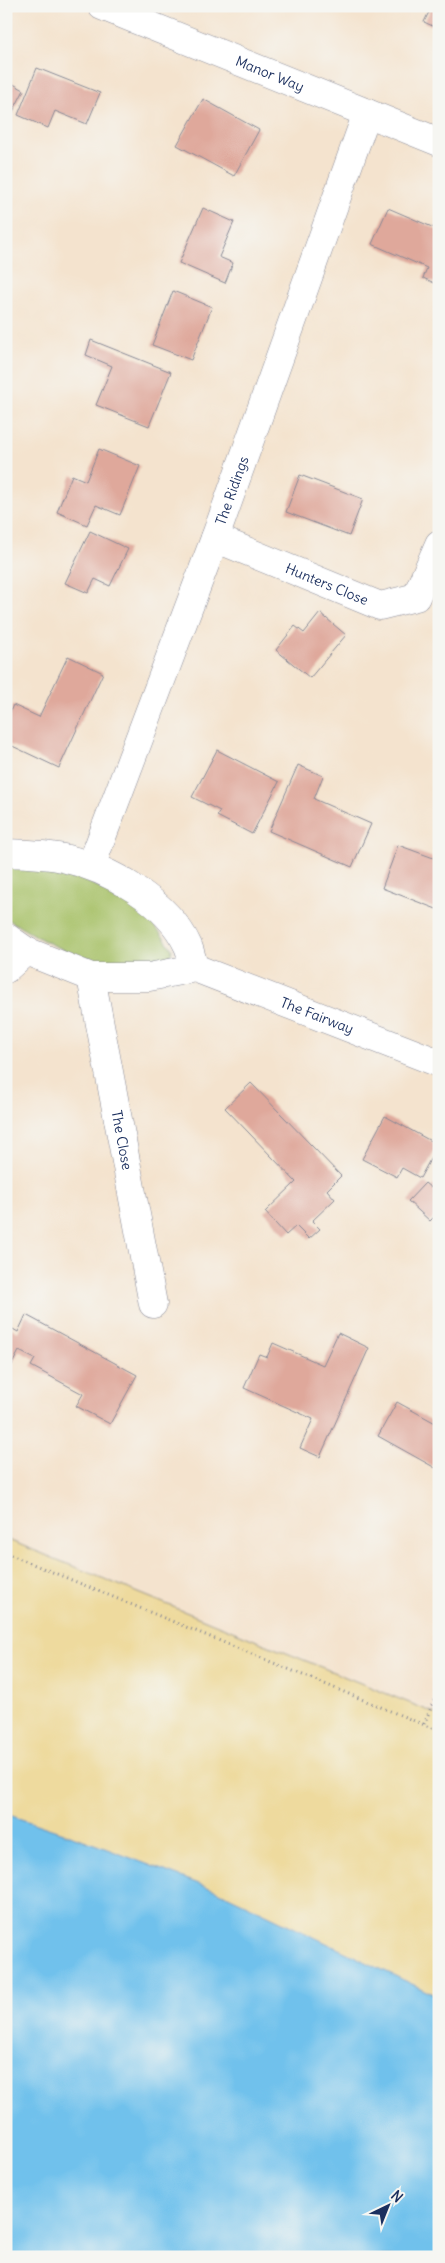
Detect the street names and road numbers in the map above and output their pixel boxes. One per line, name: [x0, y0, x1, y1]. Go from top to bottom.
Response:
street label: Manor Way: [233, 52, 307, 96]
street label: The Ridings: [211, 454, 253, 528]
street label: Hunters Close: [283, 559, 371, 609]
street label: The Fairway: [278, 993, 356, 1038]
street label: The Close: [107, 1109, 136, 1171]

